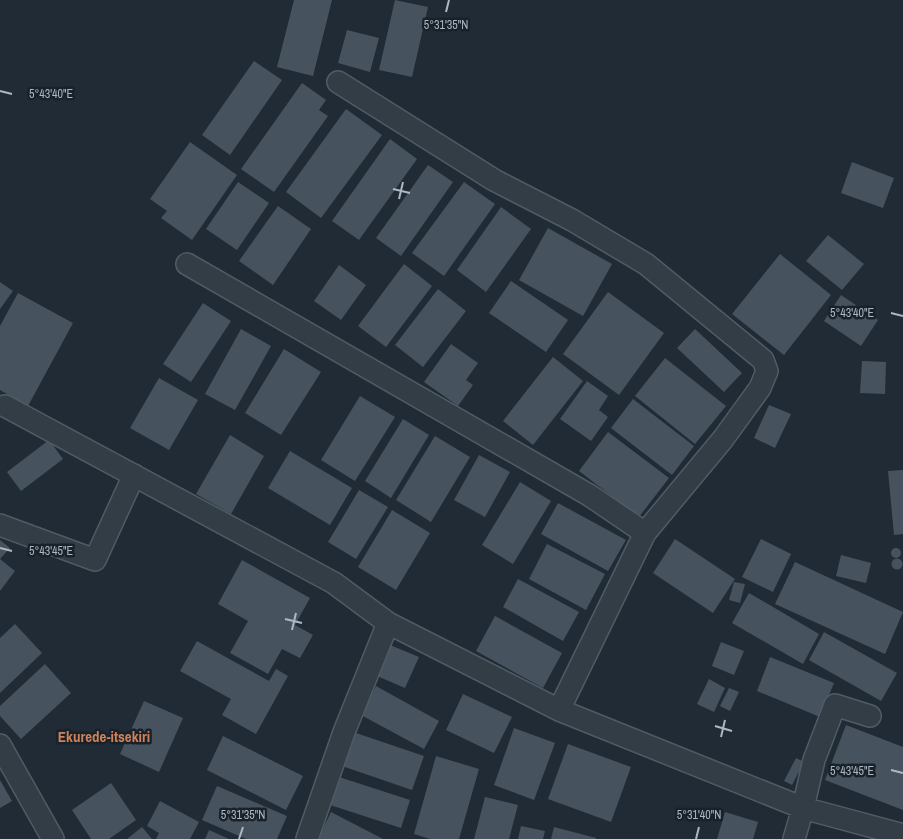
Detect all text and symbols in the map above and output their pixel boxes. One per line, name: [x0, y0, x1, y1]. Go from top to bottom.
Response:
text: 5°31'35"N: [424, 17, 468, 33]
text: 5°43'40"E: [29, 86, 73, 102]
text: 5°43'40"E: [830, 305, 874, 321]
text: 5°43'45"E: [29, 543, 73, 559]
district label: Ekurede-itsekiri: [58, 726, 150, 747]
text: 5°43'45"E: [830, 763, 874, 779]
text: 5°31'35"N: [221, 807, 265, 823]
text: 5°31'40"N: [677, 807, 721, 823]

